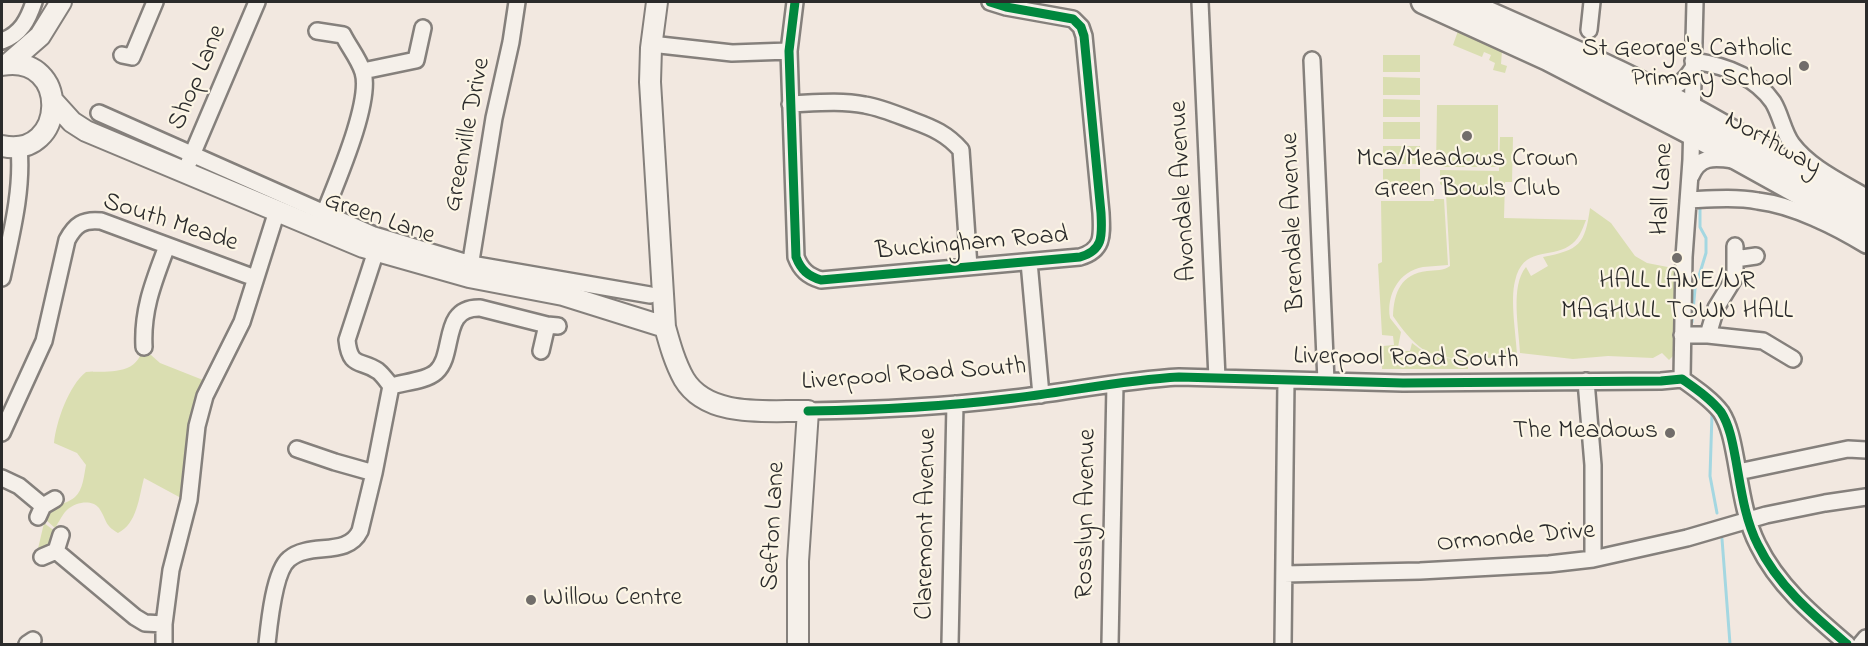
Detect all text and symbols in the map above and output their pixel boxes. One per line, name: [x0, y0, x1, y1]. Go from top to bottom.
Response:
street label: Shop Lane: [163, 21, 235, 135]
place label: St George's Catholic Primary School: [1582, 35, 1792, 96]
street label: Greenville Drive: [439, 55, 499, 215]
marker: St George's Catholic Primary School: [1797, 59, 1811, 73]
street label: Avondale Avenue: [1165, 100, 1205, 282]
street label: Northway: [1718, 106, 1826, 184]
marker: Mca/Meadows Crown Green Bowls Club: [1460, 129, 1474, 143]
street label: Brendale Avenue: [1276, 132, 1314, 312]
street label: Hall Lane: [1646, 142, 1682, 236]
place label: Mca/Meadows Crown Green Bowls Club: [1356, 145, 1578, 206]
street label: South Meade: [98, 187, 242, 261]
street label: Green Lane: [320, 187, 438, 253]
street label: Buckingham Road: [875, 221, 1069, 269]
marker: HALL LANE/NR MAGHULL TOWN HALL: [1670, 251, 1684, 265]
place label: HALL LANE/NR MAGHULL TOWN HALL: [1561, 267, 1793, 328]
street label: Liverpool Road South: [1293, 342, 1519, 378]
street label: Liverpool Road South: [801, 353, 1027, 399]
place label: The Meadows: [1513, 417, 1658, 449]
marker: The Meadows: [1663, 426, 1677, 440]
street label: Claremont Avenue: [911, 428, 945, 620]
street label: Rosslyn Avenue: [1071, 429, 1105, 599]
street label: Sefton Lane: [756, 461, 794, 591]
street label: Ormonde Drive: [1436, 517, 1596, 561]
place label: Willow Centre: [543, 584, 682, 616]
marker: Willow Centre: [524, 593, 538, 607]

